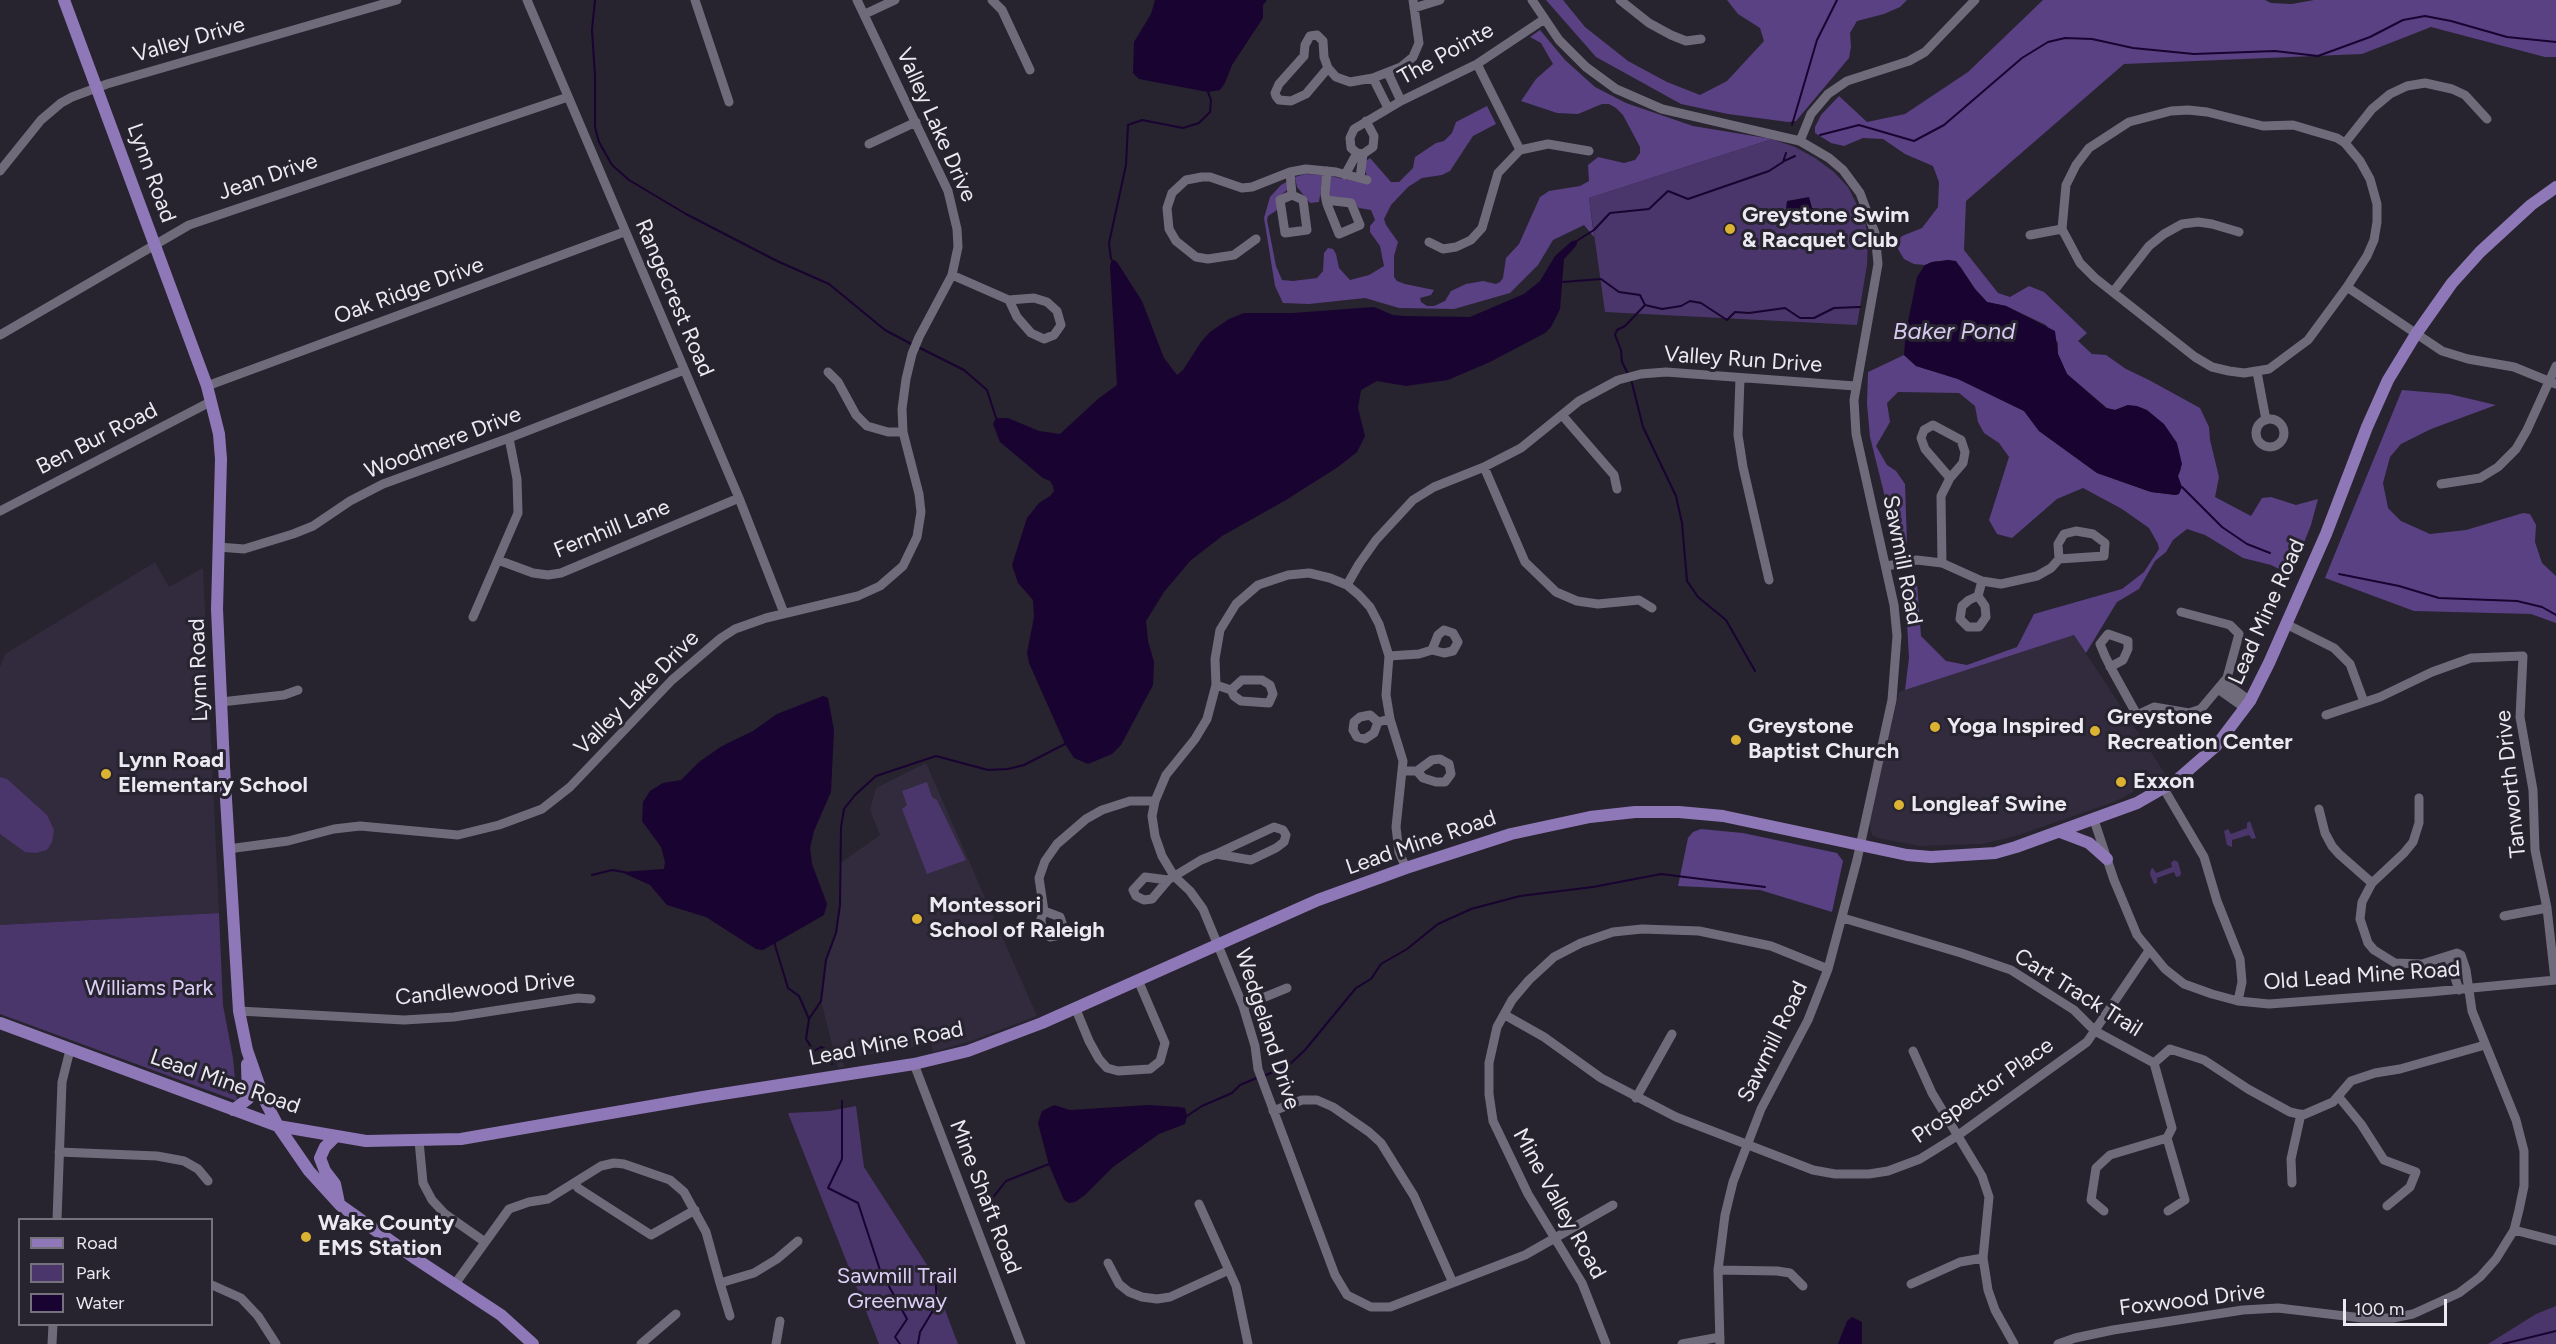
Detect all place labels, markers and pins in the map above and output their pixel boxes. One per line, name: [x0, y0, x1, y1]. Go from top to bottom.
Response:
place label: Greystone Swim & Racquet Club: [1742, 203, 1909, 254]
marker: Greystone Swim & Racquet Club: [1723, 222, 1737, 236]
place label: Greystone Recreation Center: [2107, 705, 2293, 756]
place label: Greystone Baptist Church: [1748, 714, 1899, 766]
place label: Yoga Inspired: [1947, 714, 2084, 740]
marker: Yoga Inspired: [1928, 720, 1942, 734]
marker: Greystone Recreation Center: [2088, 724, 2102, 738]
marker: Greystone Baptist Church: [1729, 733, 1743, 747]
place label: Lynn Road Elementary School: [118, 748, 308, 800]
marker: Lynn Road Elementary School: [99, 767, 113, 781]
place label: Exxon: [2133, 769, 2194, 795]
marker: Exxon: [2114, 775, 2128, 789]
place label: Longleaf Swine: [1911, 792, 2067, 818]
marker: Longleaf Swine: [1892, 798, 1906, 812]
place label: Montessori School of Raleigh: [929, 893, 1105, 944]
marker: Montessori School of Raleigh: [910, 912, 924, 926]
place label: Wake County EMS Station: [318, 1211, 454, 1262]
marker: Wake County EMS Station: [299, 1230, 313, 1244]

